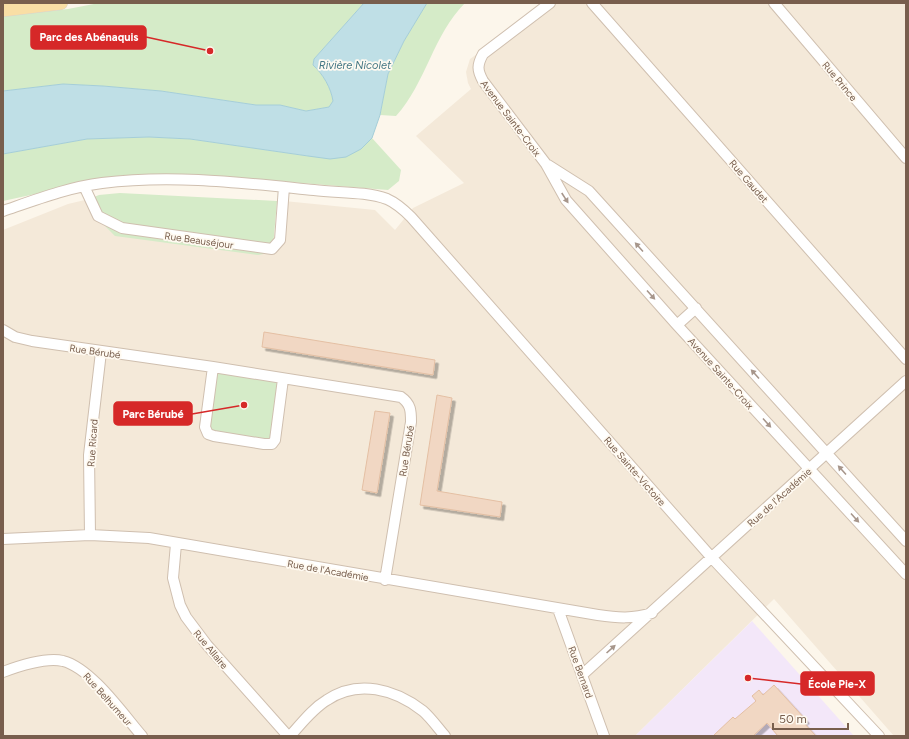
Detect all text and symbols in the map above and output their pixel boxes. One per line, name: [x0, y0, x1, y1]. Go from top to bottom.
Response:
callout: Parc des Abénaquis: [31, 26, 146, 49]
text: Parc des Abénaquis: [40, 31, 138, 44]
water label: Rivière Nicolet: [319, 59, 392, 72]
street label: Rue Prince: [819, 59, 860, 104]
street label: Avenue Sainte-Croix: [478, 78, 544, 159]
street label: Rue Gaudet: [726, 157, 771, 206]
one-way arrow: [561, 193, 569, 203]
street label: Rue Beauséjour: [164, 229, 235, 252]
one-way arrow: [635, 241, 644, 252]
one-way arrow: [646, 291, 655, 300]
street label: Avenue Sainte-Croix: [685, 335, 756, 412]
street label: Rue Bérubé: [68, 341, 122, 362]
one-way arrow: [750, 369, 760, 379]
callout: Parc Bérubé: [114, 402, 192, 425]
text: Parc Bérubé: [122, 408, 184, 421]
street label: Rue Ricard: [84, 418, 101, 467]
one-way arrow: [762, 418, 771, 428]
street label: Rue Bérubé: [396, 424, 417, 478]
street label: Rue Sainte-Victoire: [601, 434, 669, 509]
street label: Rue de l'Académie: [744, 465, 815, 530]
one-way arrow: [838, 466, 847, 475]
one-way arrow: [850, 513, 860, 523]
street label: Rue de l'Académie: [286, 557, 370, 584]
street label: Rue Allaire: [190, 627, 231, 672]
street label: Rue Bernard: [565, 644, 596, 700]
one-way arrow: [606, 644, 616, 653]
street label: Rue Belhumeur: [80, 670, 135, 729]
callout: École Pie-X: [801, 672, 874, 695]
text: École Pie-X: [808, 677, 866, 691]
scale bar: [773, 705, 848, 731]
text: 50 m: [779, 712, 807, 726]

